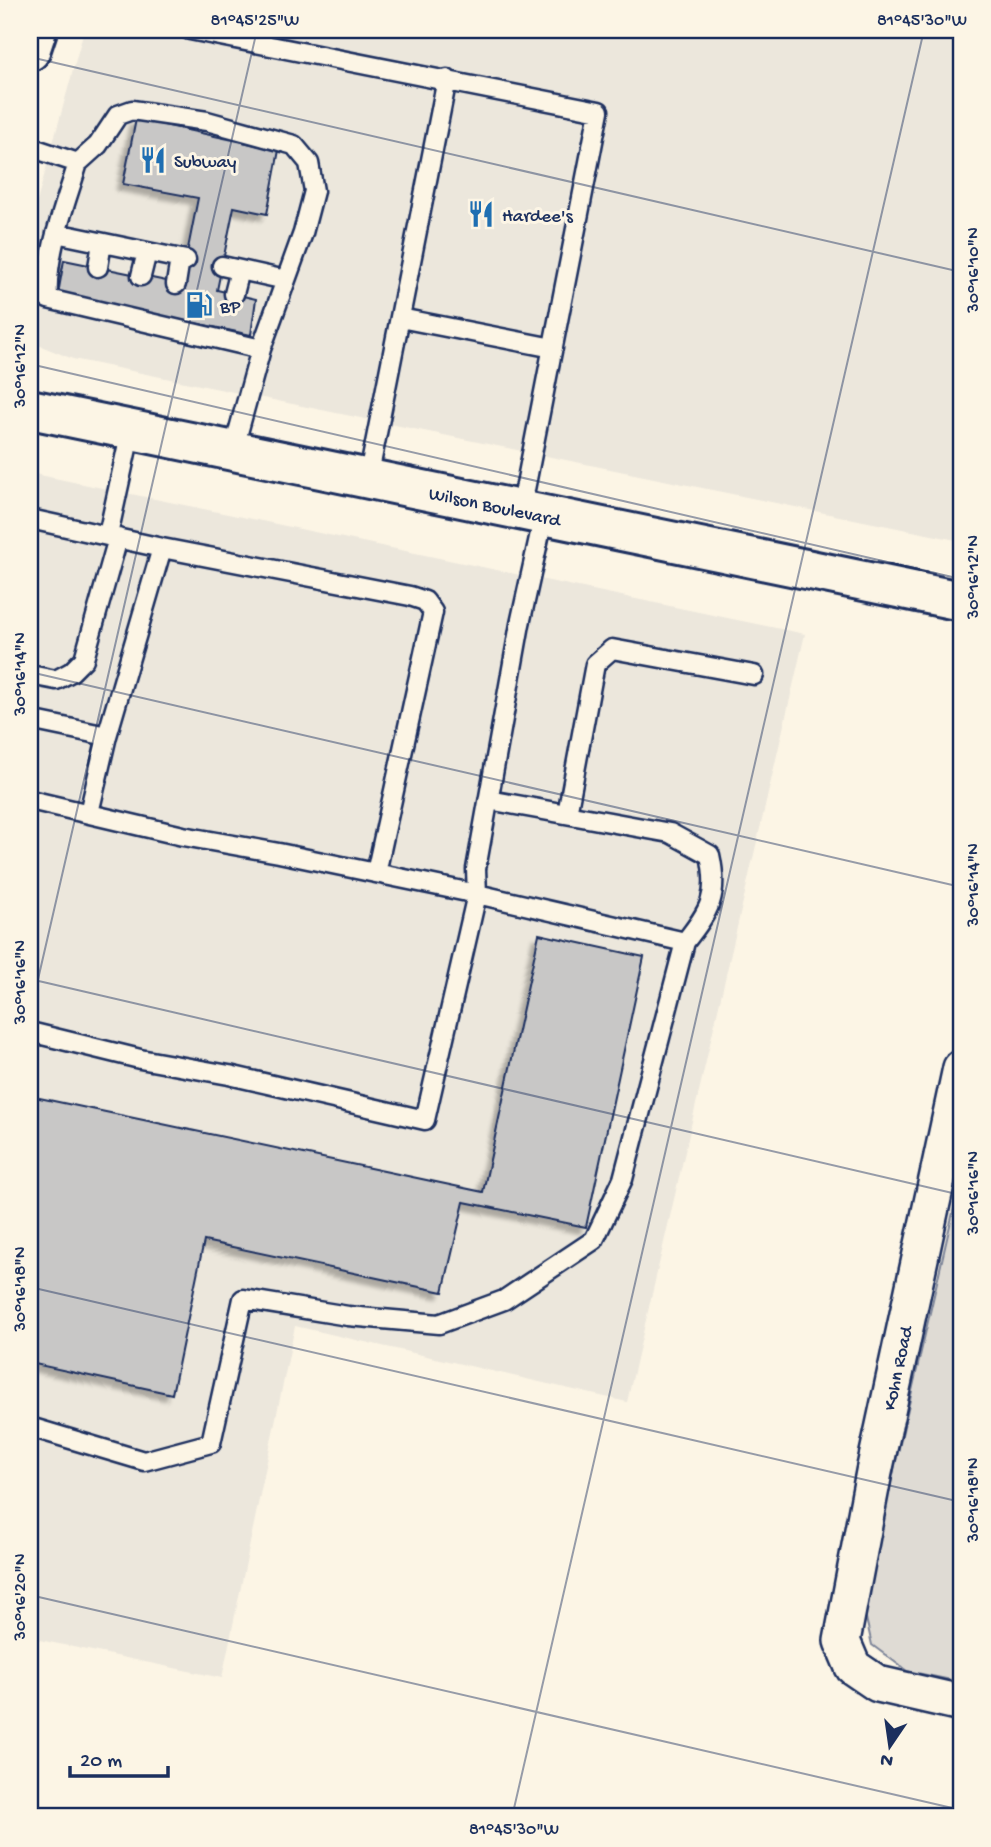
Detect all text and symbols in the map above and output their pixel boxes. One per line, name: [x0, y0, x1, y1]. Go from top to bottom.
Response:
text: 81°45'25"W: [211, 11, 299, 32]
text: 81°45'30"W: [877, 11, 967, 32]
restaurant icon: Subway: [138, 145, 168, 175]
place label: Subway: [174, 152, 237, 175]
restaurant icon: Hardee's: [466, 199, 496, 229]
place label: Hardee's: [502, 206, 574, 229]
text: 30°16'10"N: [964, 227, 985, 314]
fuel station icon: BP: [184, 290, 214, 320]
place label: BP: [219, 297, 241, 320]
text: 30°16'12"N: [11, 324, 32, 409]
street label: Wilson Boulevard: [426, 483, 564, 534]
text: 30°16'12"N: [964, 535, 985, 620]
text: 30°16'14"N: [11, 632, 32, 717]
text: 30°16'14"N: [964, 843, 985, 928]
text: 30°16'16"N: [11, 940, 32, 1025]
text: 30°16'16"N: [964, 1151, 985, 1236]
text: 30°16'18"N: [11, 1247, 32, 1332]
street label: Kohn Road: [879, 1323, 920, 1413]
text: 30°16'18"N: [964, 1458, 985, 1543]
text: 30°16'20"N: [11, 1554, 32, 1641]
north arrow: [855, 1710, 925, 1780]
scale bar: [70, 1735, 168, 1779]
text: N: [878, 1747, 896, 1772]
text: 20 m: [80, 1750, 122, 1775]
text: 81°45'30"W: [469, 1820, 559, 1841]

